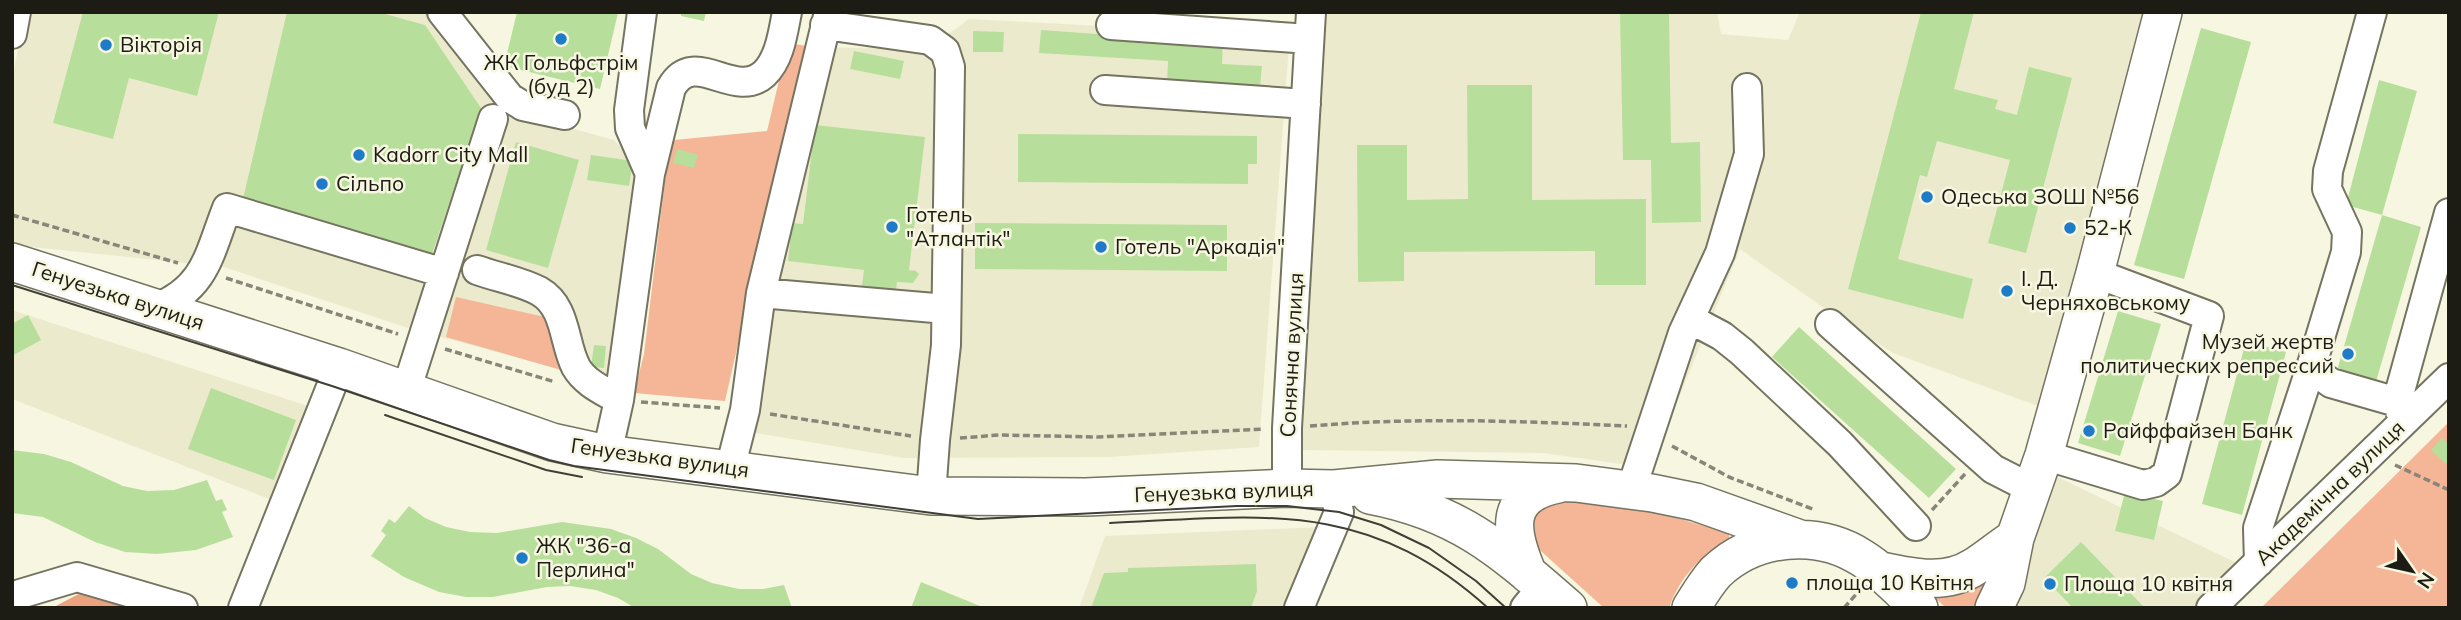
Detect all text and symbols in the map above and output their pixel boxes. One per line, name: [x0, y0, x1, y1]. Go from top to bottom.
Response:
place label: Вікторія: [120, 31, 202, 57]
marker: ЖК Гольфстрім (буд 2): [553, 31, 569, 47]
marker: Вікторія: [98, 37, 114, 53]
place label: ЖК Гольфстрім (буд 2): [484, 49, 638, 99]
place label: Kadorr City Mall: [373, 141, 528, 167]
marker: Kadorr City Mall: [351, 147, 367, 163]
place label: Сільпо: [336, 170, 404, 196]
marker: Сільпо: [314, 176, 330, 192]
place label: Одеська ЗОШ №56: [1941, 183, 2139, 209]
marker: Одеська ЗОШ №56: [1919, 189, 1935, 205]
place label: Готель "Атлантік": [906, 201, 1011, 251]
place label: 52-К: [2084, 214, 2132, 240]
marker: Готель "Атлантік": [884, 219, 900, 235]
marker: 52-К: [2062, 220, 2078, 236]
place label: Готель "Аркадія": [1115, 233, 1285, 259]
marker: Готель "Аркадія": [1093, 239, 1109, 255]
street label: Генуезька вулиця: [29, 255, 208, 335]
place label: І. Д. Черняховському: [2021, 265, 2190, 315]
street label: Сонячна вулиця: [1274, 272, 1308, 438]
marker: І. Д. Черняховському: [1999, 283, 2015, 299]
place label: Музей жертв политических репрессий: [2080, 328, 2334, 378]
marker: Музей жертв политических репрессий: [2340, 346, 2356, 362]
street label: Академічна вулиця: [2249, 414, 2409, 570]
place label: Райффайзен Банк: [2103, 417, 2293, 443]
marker: Райффайзен Банк: [2081, 423, 2097, 439]
street label: Генуезька вулиця: [569, 432, 751, 482]
street label: Генуезька вулиця: [1134, 475, 1314, 507]
place label: ЖК "36-а Перлина": [536, 532, 635, 582]
north arrow: [2377, 536, 2447, 606]
marker: ЖК "36-а Перлина": [514, 550, 530, 566]
text: N: [2412, 568, 2440, 593]
place label: площа 10 Квітня: [1806, 569, 1974, 595]
place label: Площа 10 квітня: [2064, 570, 2233, 596]
marker: площа 10 Квітня: [1784, 575, 1800, 591]
marker: Площа 10 квітня: [2042, 576, 2058, 592]

